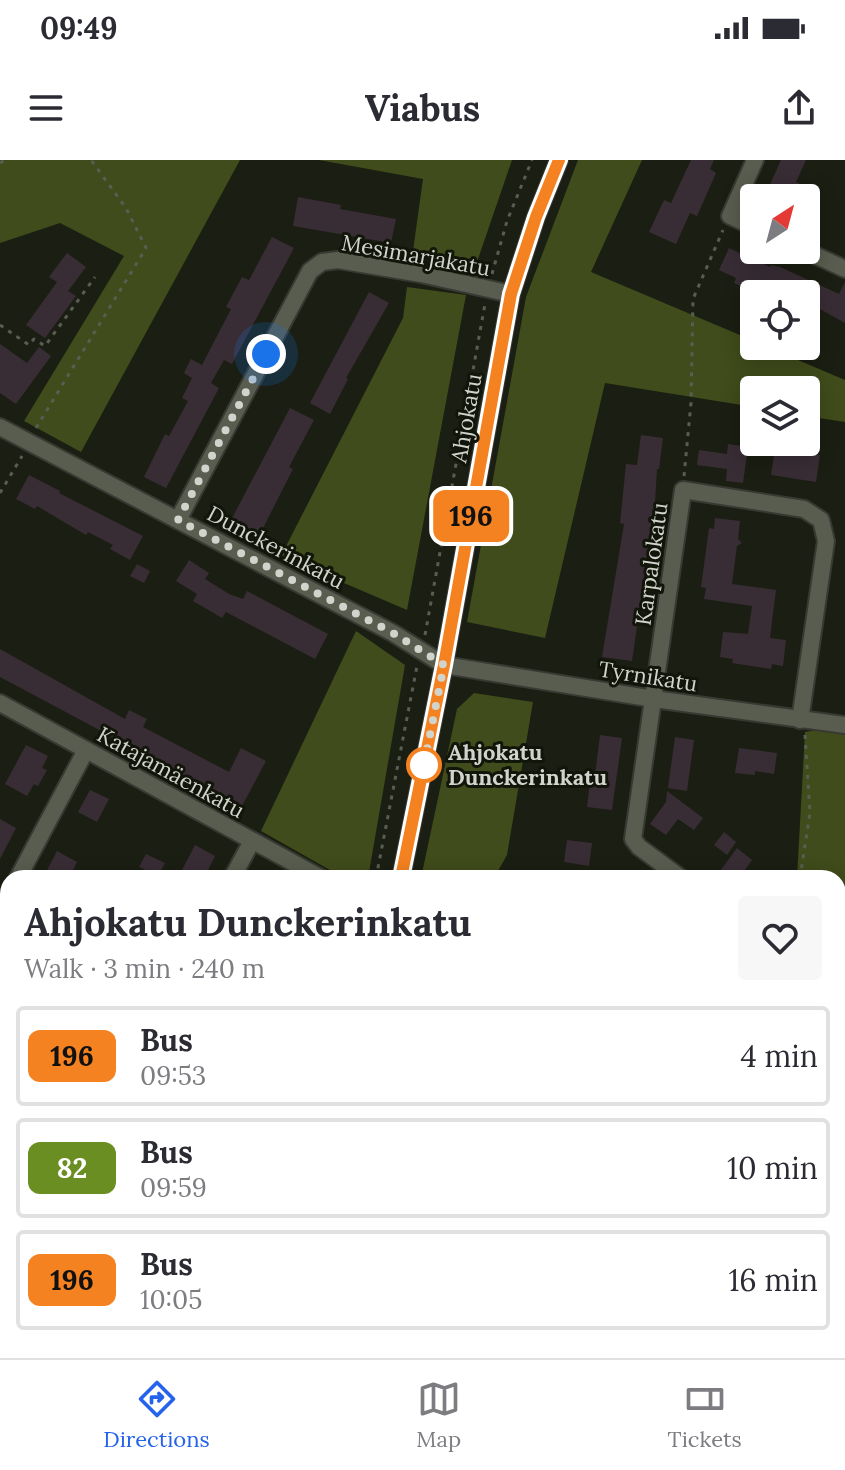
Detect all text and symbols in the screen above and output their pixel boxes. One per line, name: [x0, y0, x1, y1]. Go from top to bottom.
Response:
text: 09:49: [40, 9, 118, 47]
text: Viabus: [365, 85, 480, 131]
icon: menu: [24, 86, 68, 130]
icon: share: [777, 86, 821, 130]
north arrow: [740, 184, 820, 264]
map controls: [740, 184, 820, 456]
street label: Mesimarjakatu: [339, 228, 493, 282]
button: locate: [740, 280, 820, 360]
your location: [246, 334, 286, 374]
street label: Ahjokatu: [444, 371, 488, 466]
button: layers: [740, 376, 820, 456]
line badge: 196: [425, 490, 517, 542]
text: 196: [449, 498, 493, 534]
street label: Dunckerinkatu: [202, 499, 350, 595]
street label: Karpalokatu: [629, 501, 673, 627]
street label: Tyrnikatu: [597, 654, 699, 698]
street label: Katajamäenkatu: [92, 720, 250, 824]
place label: Ahjokatu Dunckerinkatu: [448, 738, 607, 791]
marker: Ahjokatu Dunckerinkatu: [407, 748, 441, 782]
button: heart: [738, 896, 822, 980]
text: Ahjokatu Dunckerinkatu: [24, 898, 472, 946]
text: Walk · 3 min · 240 m: [24, 952, 265, 985]
text: Bus: [140, 1021, 193, 1059]
text: 4 min: [740, 1037, 818, 1075]
text: 196: [50, 1038, 94, 1074]
text: 09:53: [140, 1059, 206, 1092]
text: Bus: [140, 1133, 193, 1171]
text: 10 min: [727, 1149, 818, 1187]
text: 82: [57, 1150, 87, 1186]
text: 09:59: [140, 1171, 207, 1204]
text: Bus: [140, 1245, 193, 1283]
text: 16 min: [728, 1261, 818, 1299]
text: 196: [50, 1262, 94, 1298]
text: 10:05: [140, 1283, 202, 1316]
tab: Directions: [103, 1377, 210, 1453]
tab: Map: [416, 1377, 461, 1453]
tab: Tickets: [668, 1377, 742, 1453]

